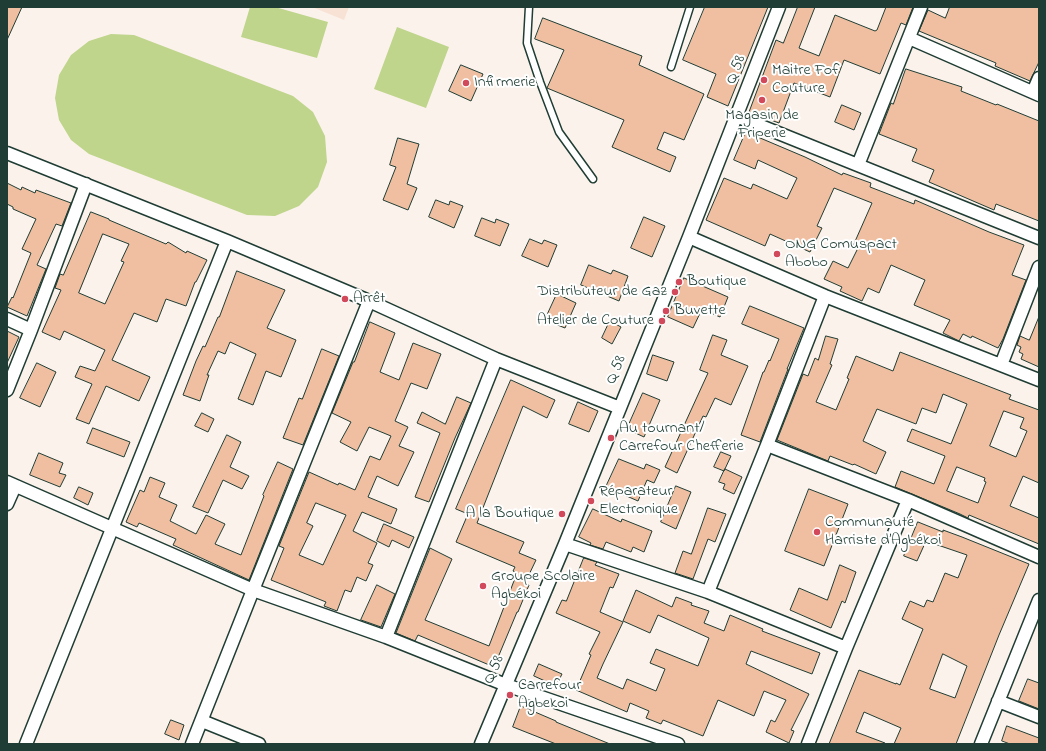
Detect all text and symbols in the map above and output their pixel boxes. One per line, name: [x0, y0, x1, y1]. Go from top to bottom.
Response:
street label: Q 58: [723, 53, 751, 87]
place label: Maitre Fof Couture: [772, 61, 839, 99]
place label: Infirmerie: [474, 73, 536, 93]
marker: Maitre Fof Couture: [759, 75, 769, 85]
marker: Infirmerie: [461, 78, 471, 88]
marker: Magasin de Friperie: [757, 95, 767, 105]
place label: Magasin de Friperie: [725, 106, 799, 144]
place label: ONG Comuspact Abobo: [785, 235, 897, 273]
marker: ONG Comuspact Abobo: [772, 249, 782, 259]
place label: Boutique: [687, 272, 746, 292]
marker: Boutique: [674, 277, 684, 287]
place label: Distributeur de Gaz: [537, 282, 667, 302]
marker: Distributeur de Gaz: [670, 287, 680, 297]
place label: Arrêt: [353, 289, 385, 309]
marker: Arrêt: [340, 294, 350, 304]
place label: Buvette: [674, 301, 726, 321]
marker: Buvette: [661, 306, 671, 316]
place label: Atelier de Couture: [537, 311, 654, 331]
marker: Atelier de Couture: [657, 316, 667, 326]
street label: Q 58: [603, 353, 631, 387]
place label: Au tournant/ Carrefour Chefferie: [619, 419, 744, 457]
marker: Au tournant/ Carrefour Chefferie: [606, 433, 616, 443]
place label: Réparateur Electronique: [599, 482, 678, 520]
marker: Réparateur Electronique: [586, 496, 596, 506]
place label: A la Boutique: [465, 504, 554, 524]
marker: A la Boutique: [557, 509, 567, 519]
place label: Communauté Harriste d’Agbékoi: [825, 513, 941, 551]
marker: Communauté Harriste d’Agbékoi: [812, 527, 822, 537]
place label: Groupe Scolaire Agbékoi: [491, 567, 595, 605]
marker: Groupe Scolaire Agbékoi: [478, 581, 488, 591]
street label: Q 58: [480, 653, 510, 687]
place label: Carrefour Agbekoi: [518, 676, 581, 714]
marker: Carrefour Agbekoi: [505, 690, 515, 700]

